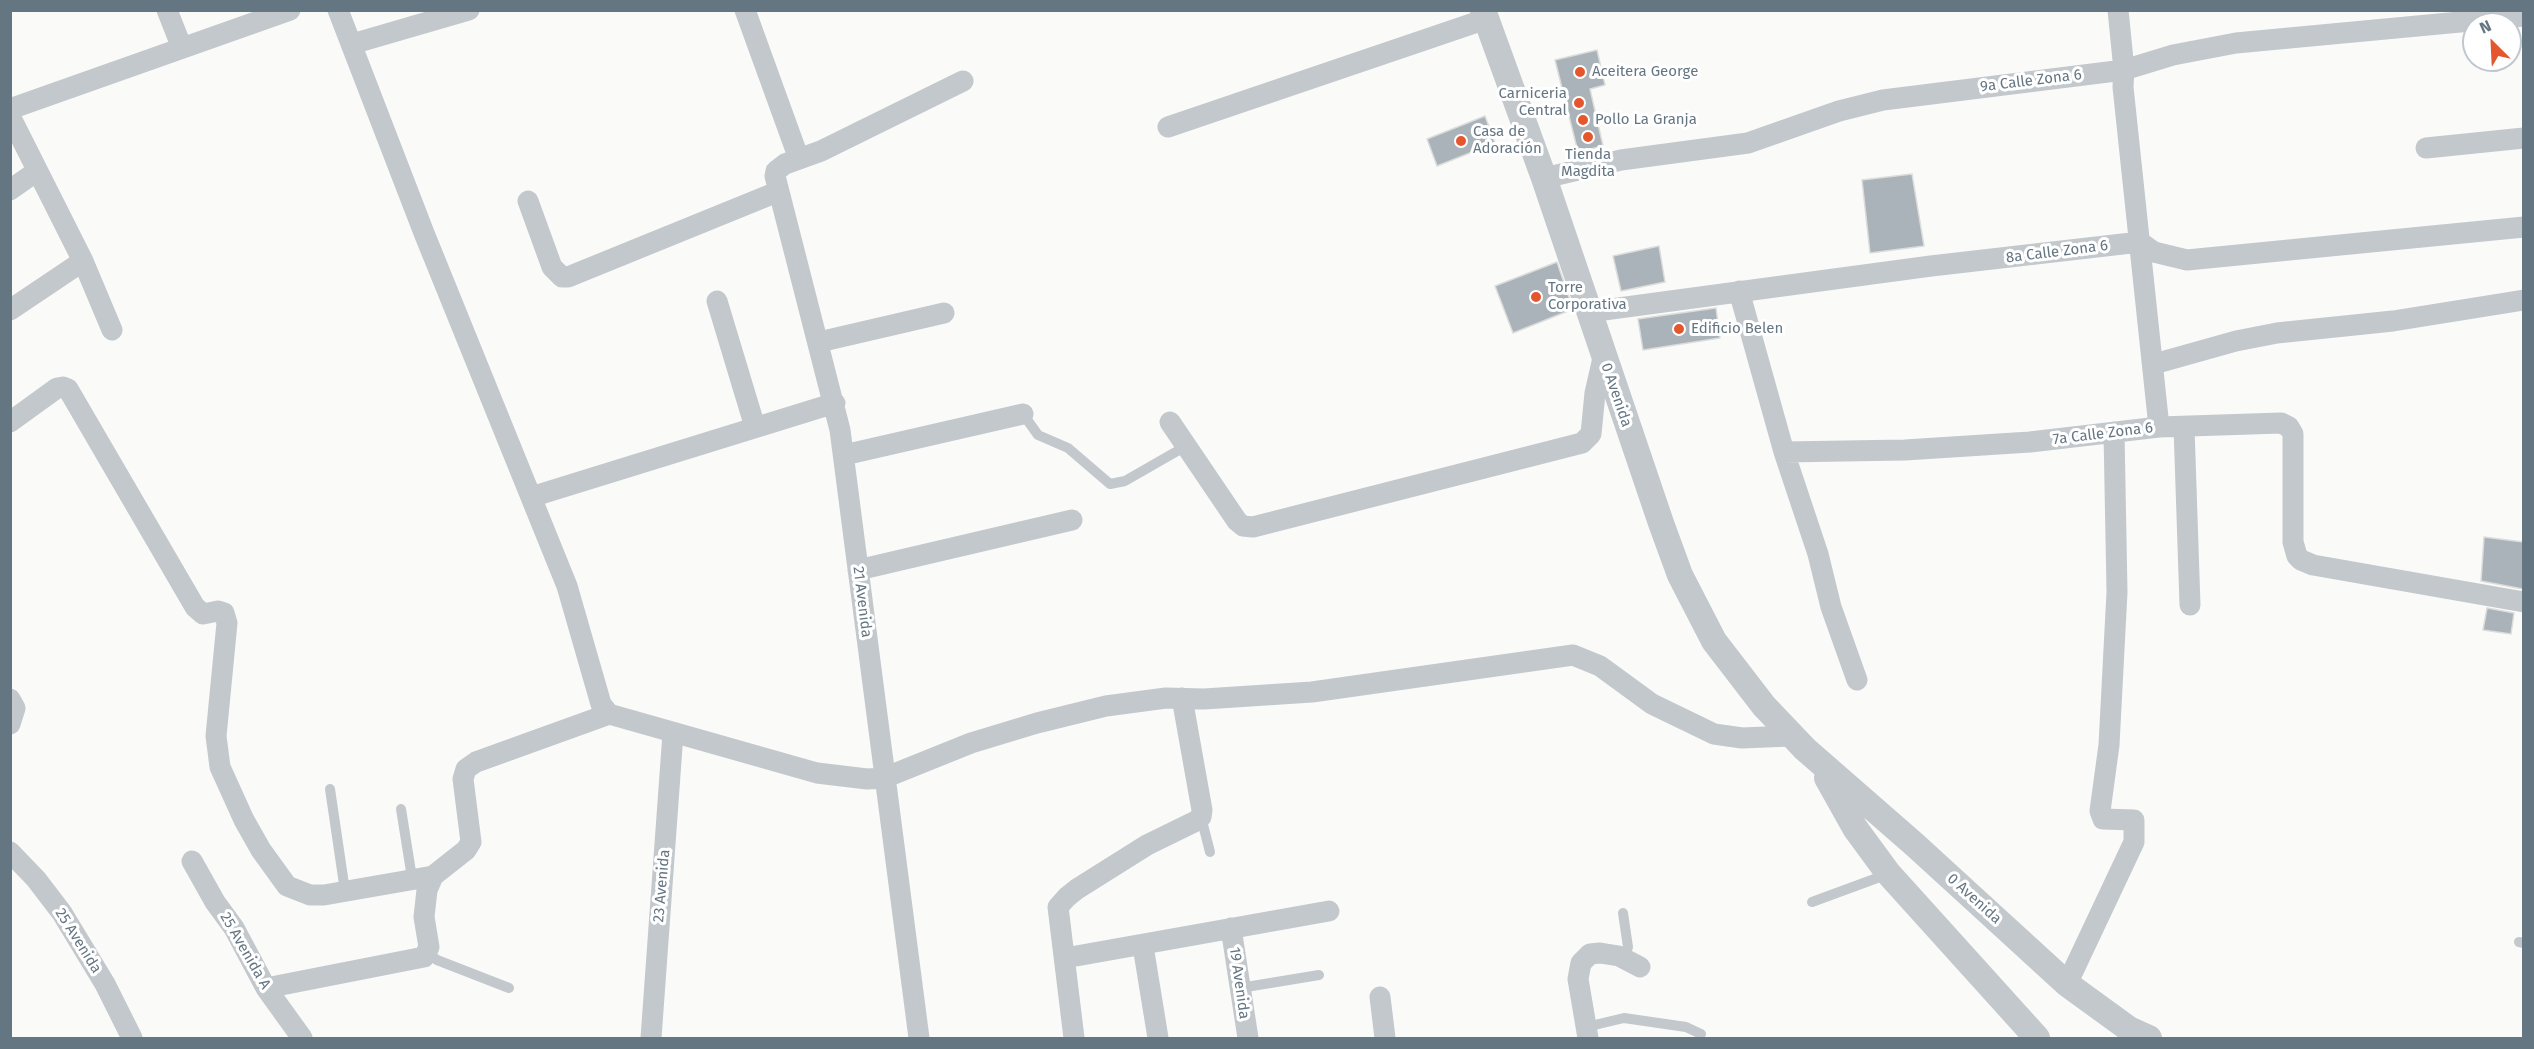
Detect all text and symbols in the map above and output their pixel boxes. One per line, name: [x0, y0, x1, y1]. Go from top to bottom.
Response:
north arrow: [2462, 12, 2522, 72]
text: N: [2477, 16, 2494, 38]
place label: Aceitera George: [1592, 63, 1698, 81]
marker: Aceitera George: [1573, 65, 1587, 79]
street label: 9a Calle Zona 6: [1979, 66, 2083, 96]
place label: Carniceria Central: [1499, 85, 1567, 120]
marker: Carniceria Central: [1572, 96, 1586, 110]
place label: Pollo La Granja: [1595, 111, 1697, 129]
marker: Pollo La Granja: [1576, 113, 1590, 127]
place label: Casa de Adoración: [1473, 123, 1542, 158]
marker: Tienda Magdita: [1581, 130, 1595, 144]
marker: Casa de Adoración: [1454, 134, 1468, 148]
place label: Tienda Magdita: [1561, 146, 1615, 181]
street label: 8a Calle Zona 6: [2005, 237, 2109, 267]
place label: Torre Corporativa: [1548, 279, 1627, 314]
marker: Torre Corporativa: [1529, 290, 1543, 304]
place label: Edificio Belen: [1691, 320, 1783, 338]
marker: Edificio Belen: [1672, 322, 1686, 336]
street label: 0 Avenida: [1597, 361, 1635, 429]
street label: 7a Calle Zona 6: [2052, 419, 2154, 449]
street label: 21 Avenida: [849, 565, 875, 639]
street label: 23 Avenida: [650, 849, 674, 923]
street label: 0 Avenida: [1943, 870, 2005, 928]
street label: 25 Avenida: [51, 905, 105, 977]
street label: 25 Avenida A: [216, 909, 274, 993]
street label: 19 Avenida: [1225, 946, 1253, 1020]

